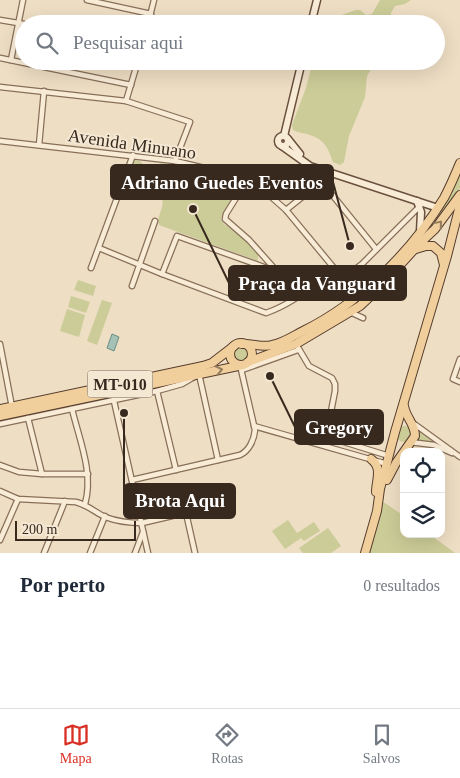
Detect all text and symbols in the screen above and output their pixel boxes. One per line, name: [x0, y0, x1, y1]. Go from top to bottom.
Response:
search box: [15, 15, 445, 70]
icon: search: [33, 29, 61, 57]
text: Pesquisar aqui: [73, 32, 183, 53]
street label: Avenida Minuano: [67, 125, 197, 163]
callout: Adriano Guedes Eventos: [111, 165, 333, 199]
text: Adriano Guedes Eventos: [121, 172, 323, 193]
one-way arrow: [433, 221, 442, 230]
callout: Praça da Vanguard: [229, 266, 406, 300]
text: Praça da Vanguard: [238, 273, 396, 294]
one-way arrow: [215, 365, 223, 376]
road number: MT-010: [88, 370, 152, 398]
callout: Gregory: [295, 410, 383, 444]
text: Gregory: [305, 417, 374, 438]
map controls: [400, 448, 445, 538]
button: locate: [400, 448, 445, 493]
callout: Brota Aqui: [124, 484, 235, 518]
text: Brota Aqui: [135, 490, 225, 511]
button: layers: [400, 493, 445, 538]
scale bar: [15, 518, 136, 541]
text: 200 m: [22, 522, 57, 537]
text: Por perto: [20, 573, 105, 597]
text: 0 resultados: [363, 577, 440, 594]
tab: Mapa: [60, 721, 92, 767]
tab: Rotas: [211, 721, 243, 767]
tab: Salvos: [363, 721, 400, 767]

